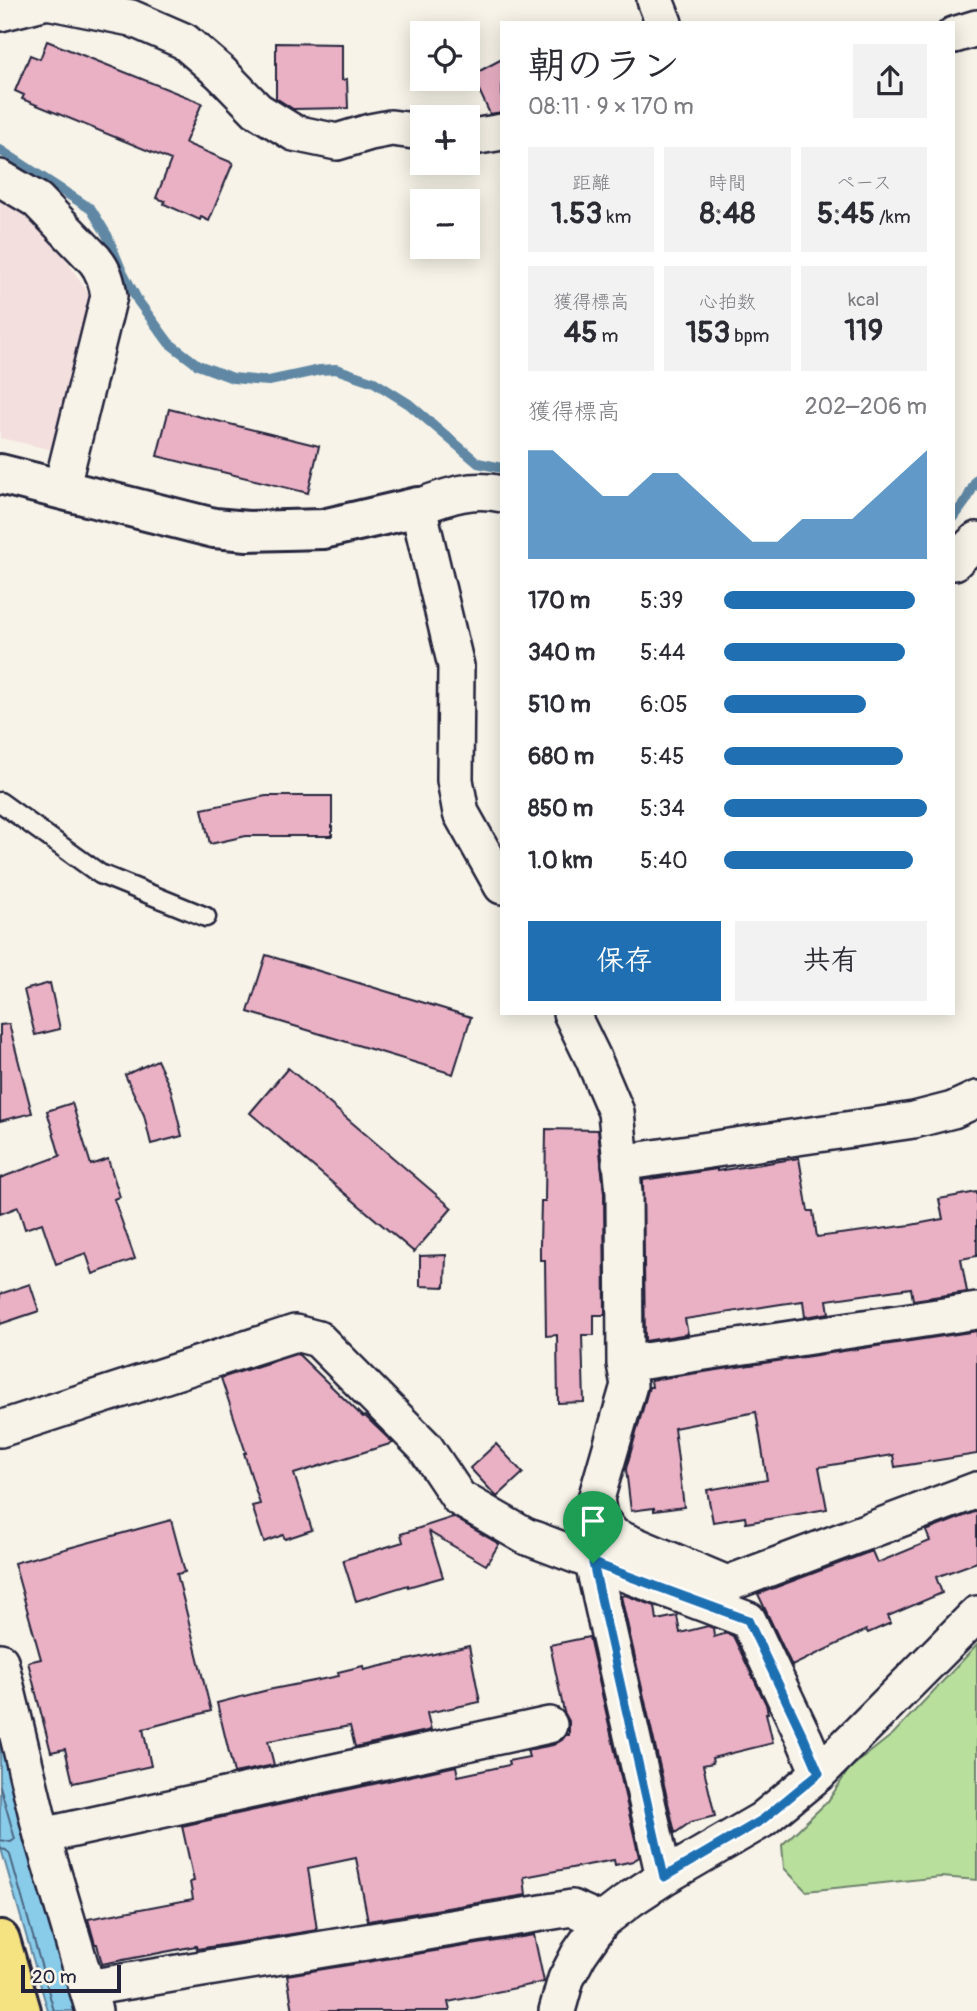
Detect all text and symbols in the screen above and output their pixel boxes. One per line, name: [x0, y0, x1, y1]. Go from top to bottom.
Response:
map controls: [410, 21, 480, 259]
button: locate: [410, 21, 480, 91]
text: 朝のラン: [528, 42, 680, 90]
button: share: [853, 44, 927, 118]
text: 08:11 · 9 × 170 m: [528, 92, 694, 121]
button: +: [410, 105, 480, 175]
text: 距離: [572, 171, 610, 195]
text: 時間: [708, 171, 747, 195]
text: ペース: [836, 171, 892, 195]
button: −: [410, 189, 480, 259]
text: 1.53: [551, 195, 602, 232]
text: 8:48: [700, 195, 755, 232]
text: 5:45: [817, 195, 875, 232]
text: km: [602, 205, 631, 229]
text: /km: [875, 205, 911, 229]
text: kcal: [848, 288, 879, 312]
text: 獲得標高: [553, 290, 629, 314]
text: 心拍数: [699, 290, 756, 314]
text: 119: [844, 312, 883, 349]
text: 45: [564, 314, 598, 351]
text: 153: [685, 314, 730, 351]
text: m: [598, 324, 619, 348]
text: bpm: [730, 324, 770, 348]
text: 202–206 m: [805, 392, 927, 421]
text: 獲得標高: [528, 397, 620, 426]
text: 170 m: [528, 586, 590, 615]
text: 5:39: [640, 586, 683, 615]
text: 340 m: [528, 638, 595, 667]
text: 5:44: [640, 638, 685, 667]
text: 510 m: [528, 690, 591, 719]
text: 6:05: [640, 690, 688, 719]
text: 680 m: [528, 742, 594, 771]
text: 5:45: [640, 742, 684, 771]
text: 850 m: [528, 794, 593, 823]
text: 5:34: [640, 794, 685, 823]
text: 1.0 km: [528, 846, 593, 875]
text: 5:40: [640, 846, 688, 875]
button: 保存: [528, 921, 721, 1001]
button: 共有: [735, 921, 927, 1001]
pin: [563, 1491, 623, 1563]
icon: arrive: [574, 1502, 612, 1540]
scale bar: [21, 1962, 121, 1994]
text: 20 m: [32, 1965, 77, 1989]

